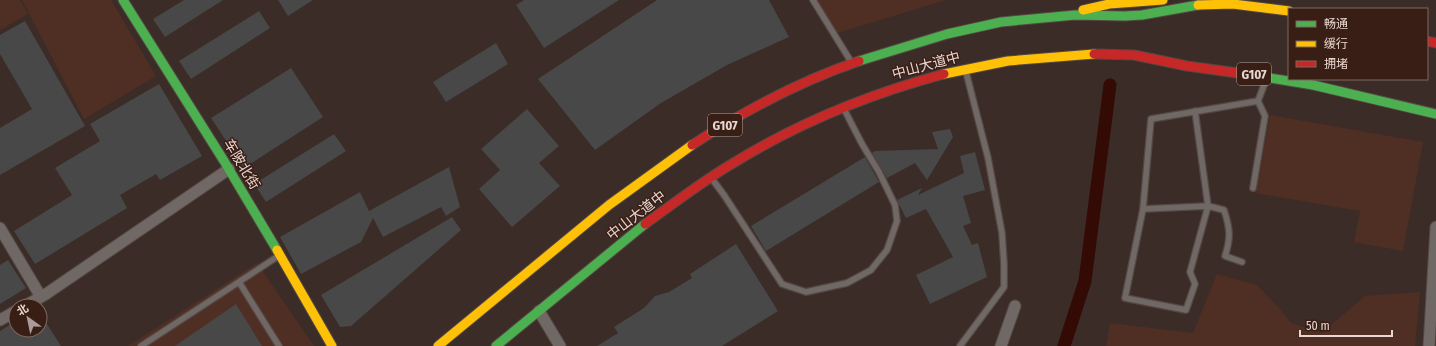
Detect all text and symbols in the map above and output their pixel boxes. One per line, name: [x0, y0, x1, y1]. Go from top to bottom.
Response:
legend: [1288, 8, 1428, 80]
text: 畅通: [1324, 17, 1348, 31]
text: 缓行: [1324, 37, 1348, 51]
street label: 中山大道中: [890, 48, 962, 83]
text: 拥堵: [1324, 57, 1348, 71]
road number: G107: [1237, 63, 1271, 85]
road number: G107: [708, 114, 742, 136]
street label: 车陂北街: [220, 136, 263, 193]
street label: 中山大道中: [603, 187, 669, 244]
north arrow: [8, 298, 48, 338]
text: 北: [15, 302, 31, 318]
scale bar: [1300, 312, 1392, 338]
text: 50 m: [1306, 319, 1330, 333]

